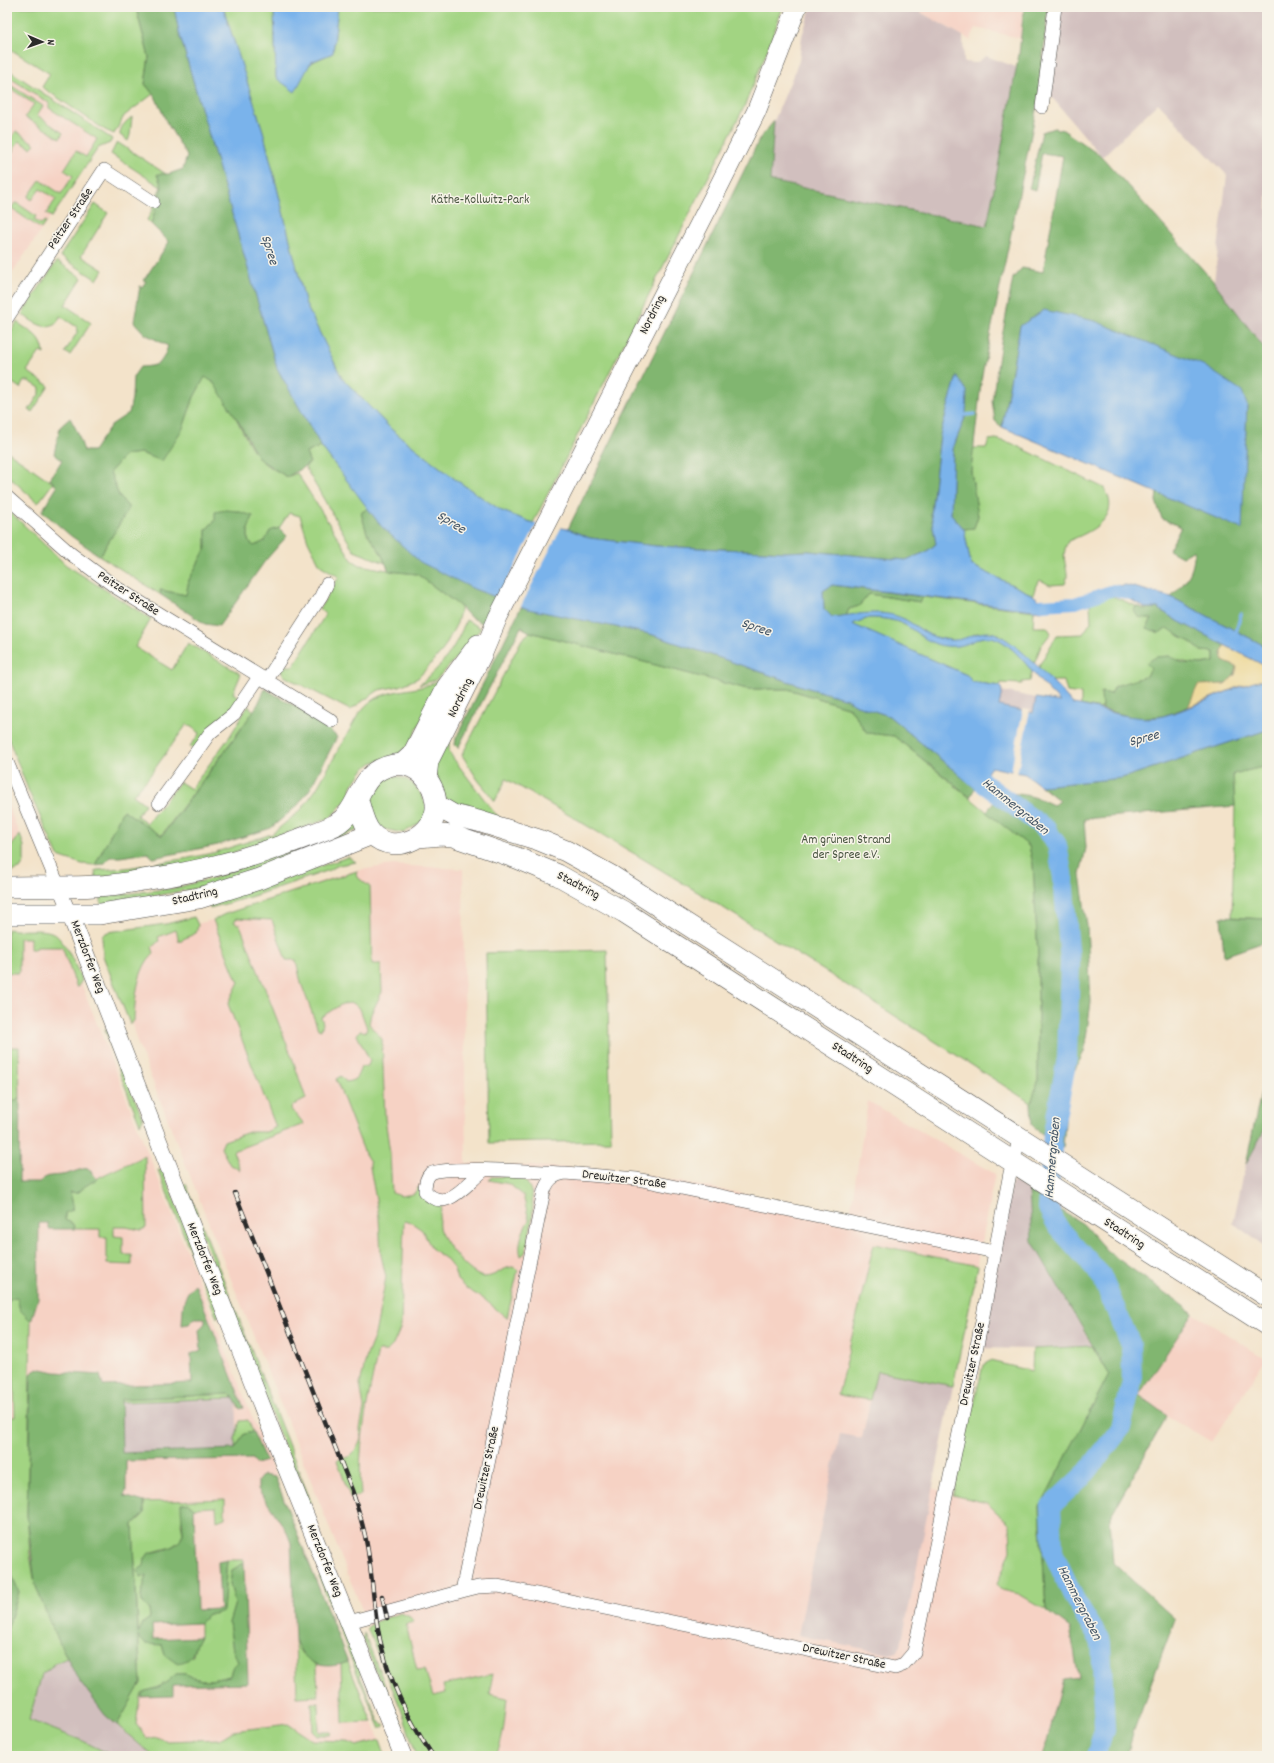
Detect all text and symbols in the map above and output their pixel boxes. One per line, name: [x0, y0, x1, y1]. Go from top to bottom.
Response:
north arrow: [22, 22, 62, 62]
text: N: [42, 39, 58, 46]
street label: Peitzer Straße: [43, 184, 99, 254]
park label: Käthe-Kollwitz-Park: [431, 191, 529, 210]
water label: Spree: [255, 233, 283, 268]
street label: Nordring: [635, 292, 671, 338]
water label: Spree: [433, 507, 470, 540]
street label: Peitzer Straße: [93, 567, 163, 621]
water label: Spree: [738, 614, 774, 643]
street label: Nordring: [443, 675, 479, 721]
water label: Spree: [1127, 725, 1162, 753]
water label: Hammergraben: [977, 774, 1053, 841]
park label: Am grünen Strand der Spree e.V.: [801, 831, 891, 865]
street label: Stadtring: [553, 867, 603, 905]
street label: Stadtring: [170, 882, 220, 911]
street label: Merzdorfer Weg: [64, 918, 110, 997]
street label: Stadtring: [827, 1037, 877, 1079]
water label: Hammergraben: [1040, 1116, 1067, 1199]
street label: Drewitzer Straße: [581, 1165, 667, 1195]
street label: Stadtring: [1099, 1213, 1149, 1255]
street label: Merzdorfer Weg: [181, 1220, 227, 1298]
street label: Drewitzer Straße: [955, 1320, 991, 1407]
street label: Drewitzer Straße: [469, 1424, 505, 1511]
street label: Merzdorfer Weg: [301, 1522, 347, 1600]
water label: Hammergraben: [1052, 1562, 1107, 1644]
street label: Drewitzer Straße: [801, 1639, 888, 1675]

